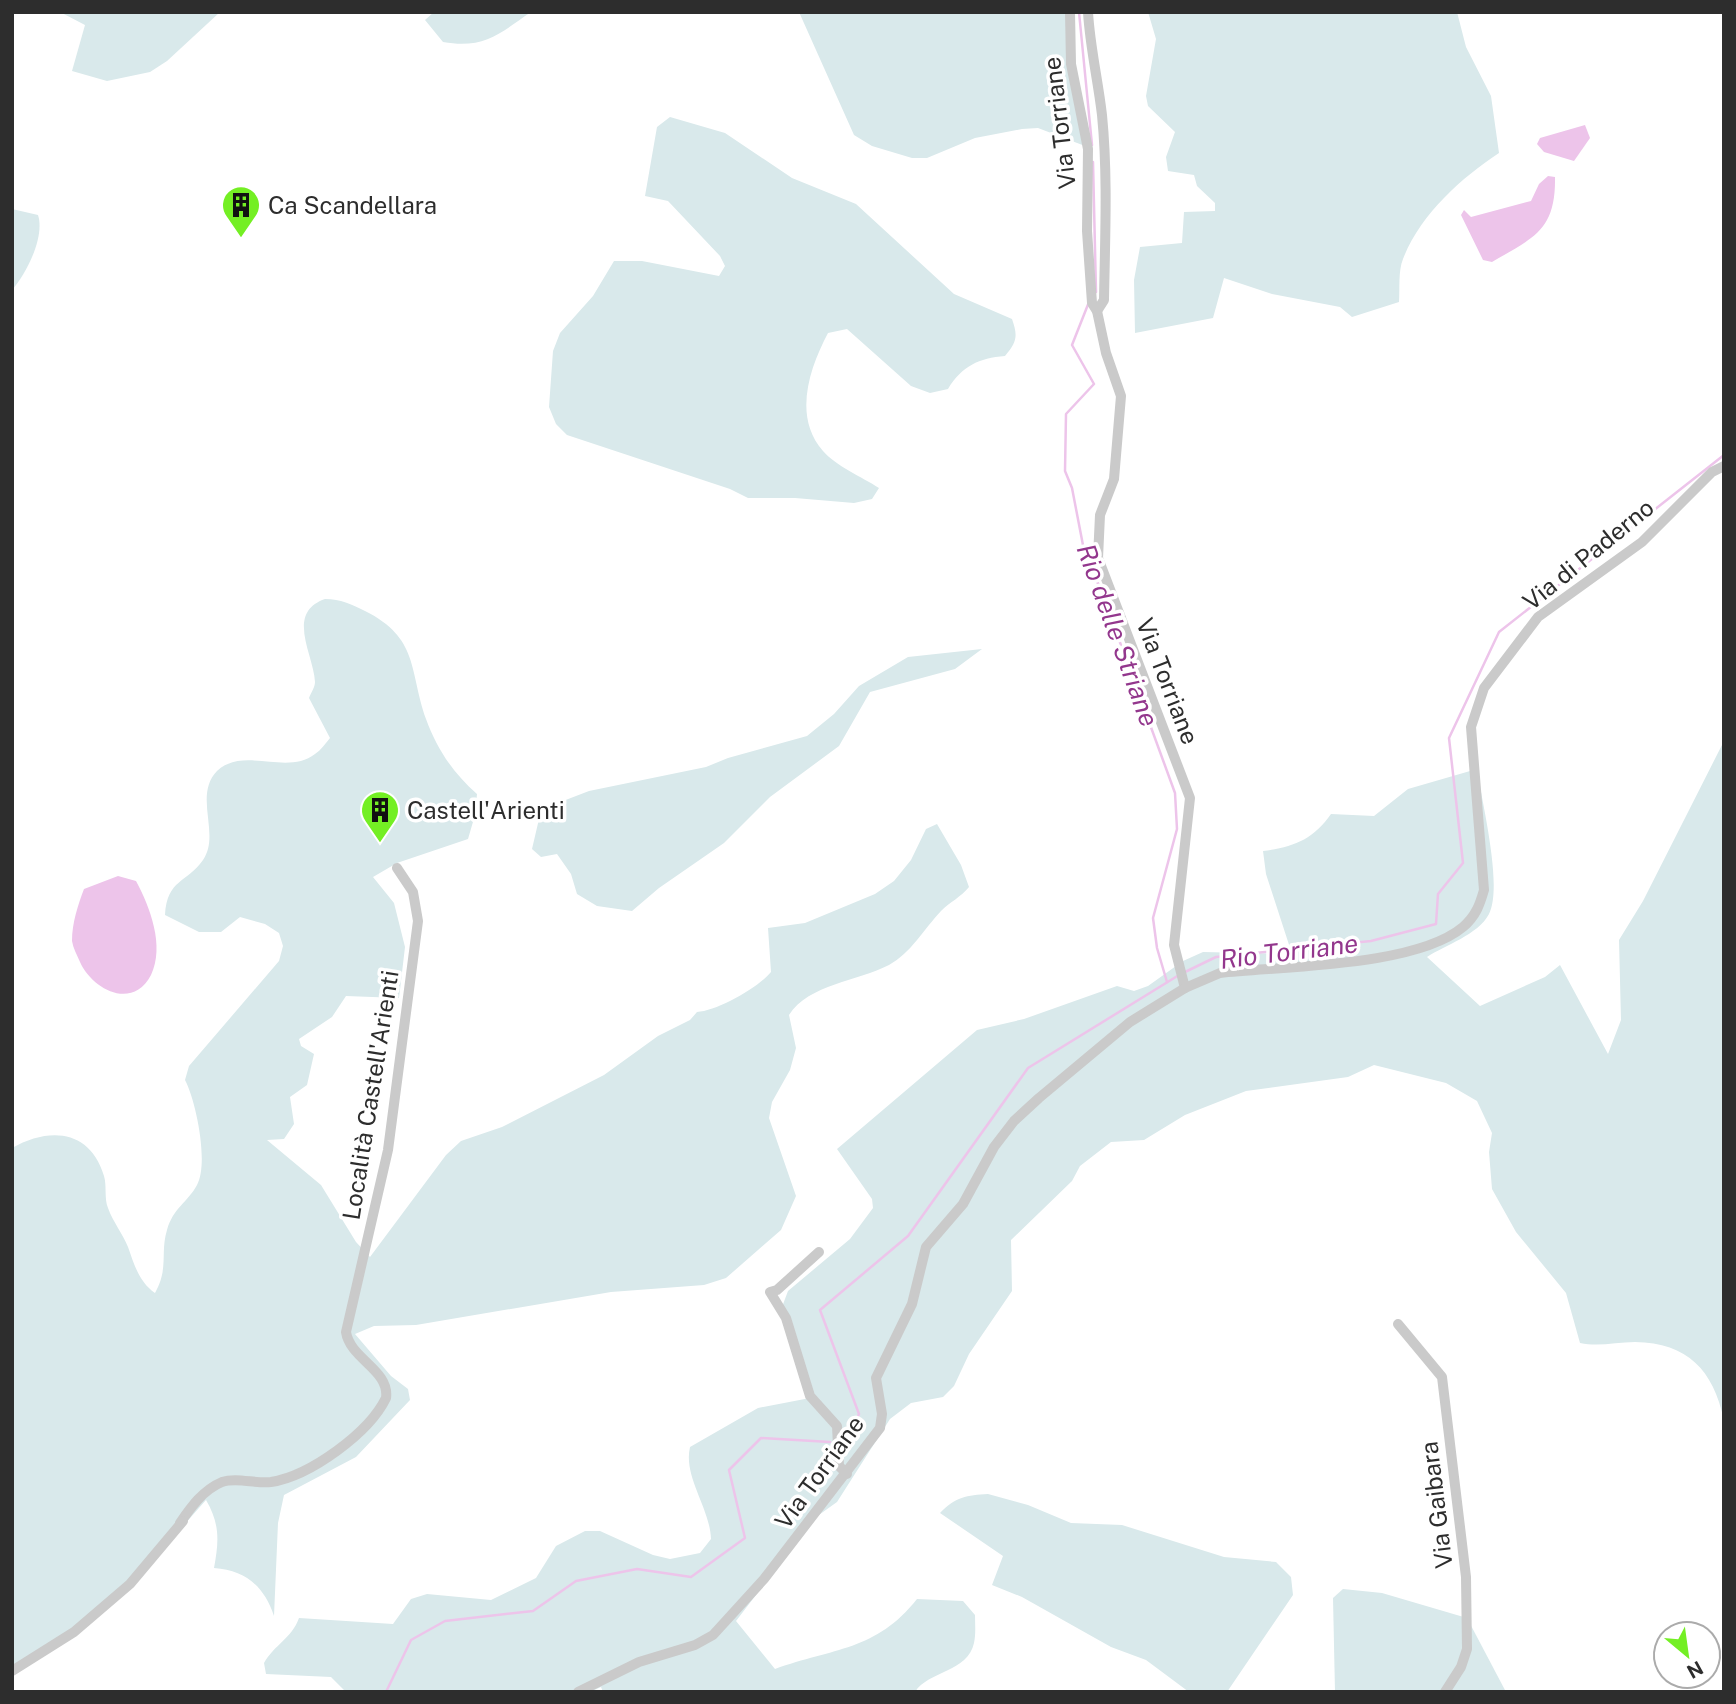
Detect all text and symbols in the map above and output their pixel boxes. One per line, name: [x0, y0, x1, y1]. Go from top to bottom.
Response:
street label: Via Torriane: [1037, 55, 1081, 191]
building icon: Ca Scandellara: [220, 184, 262, 239]
place label: Ca Scandellara: [268, 191, 437, 219]
street label: Via di Paderno: [1517, 493, 1659, 615]
water label: Rio delle Striane: [1071, 539, 1165, 731]
street label: Via Torriane: [1131, 614, 1205, 748]
building icon: Castell'Arienti: [359, 789, 401, 844]
place label: Castell'Arienti: [407, 796, 565, 824]
water label: Rio Torriane: [1218, 927, 1360, 975]
street label: Località Castell'Arienti: [336, 968, 404, 1222]
street label: Via Torriane: [769, 1410, 869, 1534]
street label: Via Gaibara: [1414, 1440, 1458, 1570]
north arrow: [1652, 1620, 1722, 1690]
text: N: [1683, 1657, 1707, 1683]

